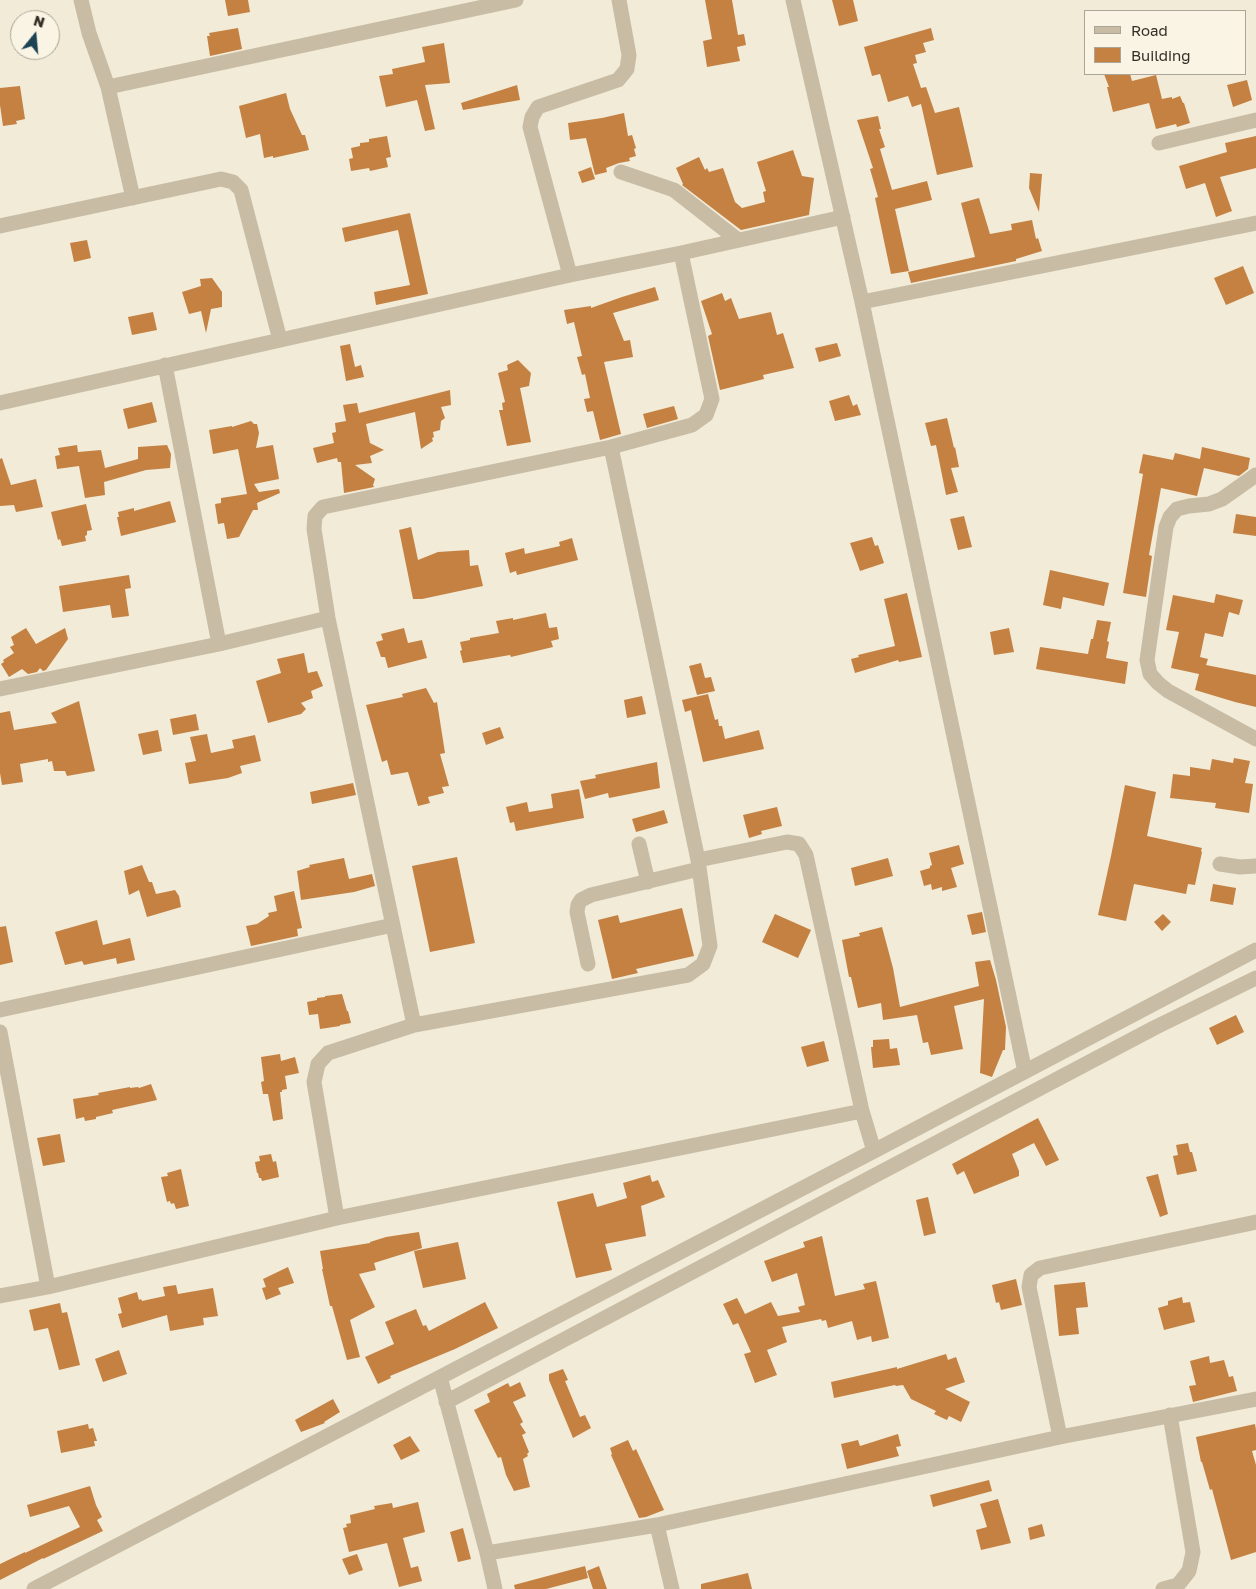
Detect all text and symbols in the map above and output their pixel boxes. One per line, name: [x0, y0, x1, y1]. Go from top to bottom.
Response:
north arrow: [10, 10, 60, 60]
legend: [1084, 10, 1246, 75]
text: N: [32, 11, 47, 31]
text: Road: [1131, 21, 1168, 39]
text: Building: [1131, 46, 1191, 64]

